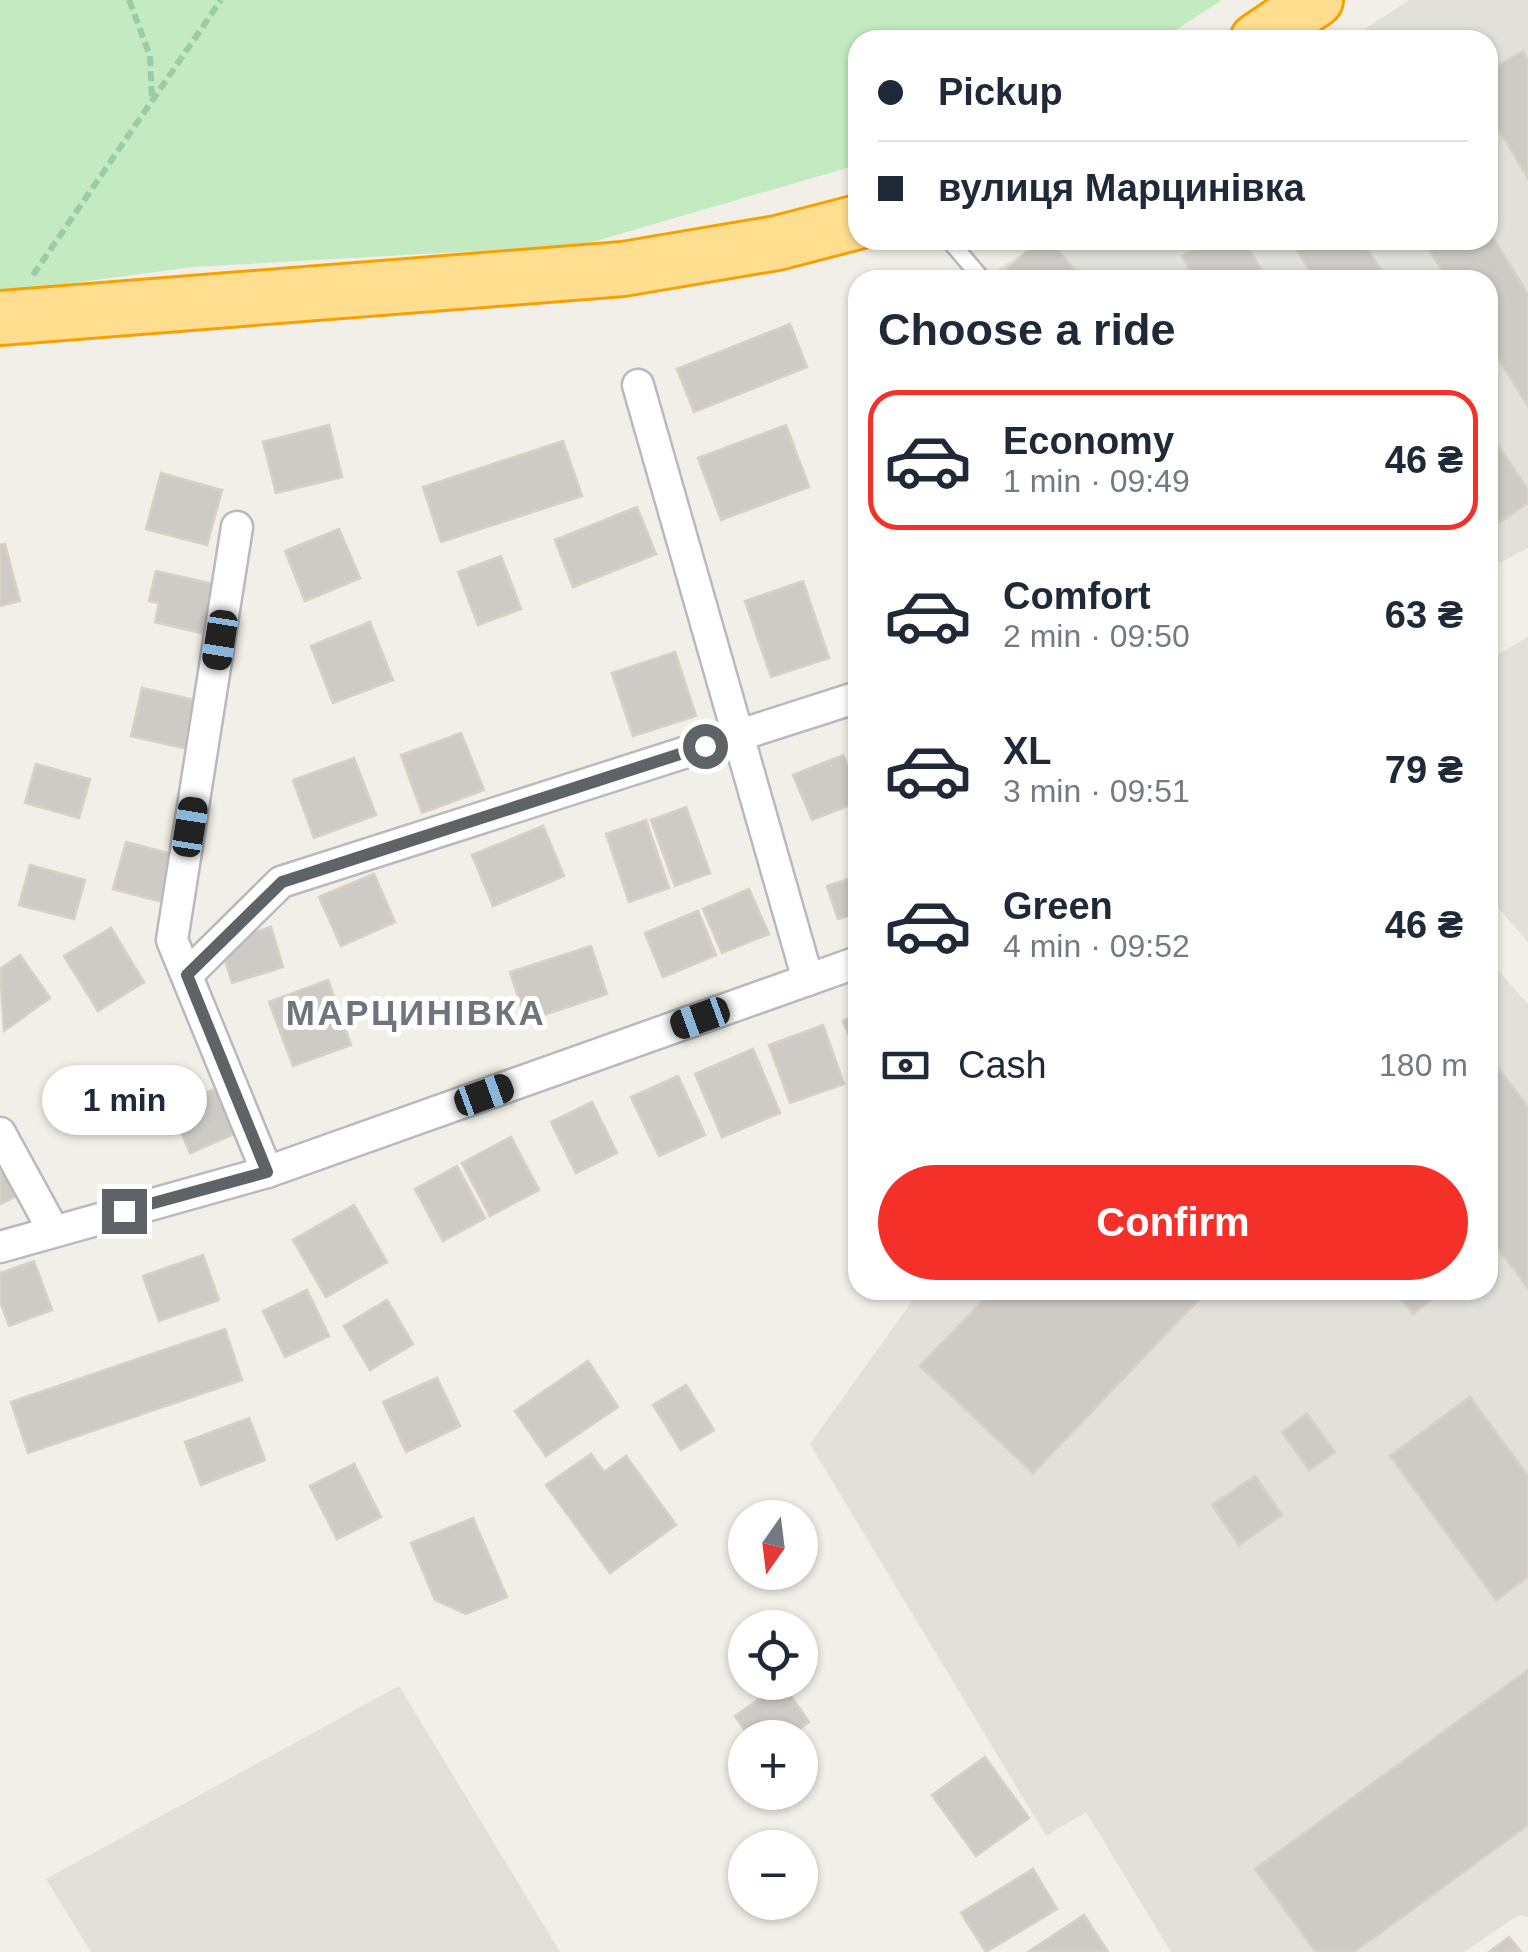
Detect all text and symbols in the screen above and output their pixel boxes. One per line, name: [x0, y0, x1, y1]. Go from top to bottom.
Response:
text: Pickup: [938, 71, 1063, 113]
text: вулиця Марцинівка: [938, 167, 1305, 209]
text: Choose a ride: [878, 304, 1176, 355]
icon: car: [883, 415, 973, 505]
text: Economy: [1003, 420, 1174, 462]
text: 46 ₴: [1385, 439, 1463, 481]
text: 1 min · 09:49: [1003, 463, 1190, 499]
icon: car: [883, 570, 973, 660]
text: Comfort: [1003, 575, 1151, 617]
text: 63 ₴: [1385, 594, 1463, 636]
car: [200, 608, 240, 672]
text: 2 min · 09:50: [1003, 618, 1190, 654]
route start: [683, 724, 728, 769]
icon: car: [883, 725, 973, 815]
text: XL: [1003, 730, 1052, 772]
text: 79 ₴: [1385, 749, 1463, 791]
text: 3 min · 09:51: [1003, 773, 1190, 809]
car: [170, 795, 210, 859]
icon: car: [883, 880, 973, 970]
text: Green: [1003, 885, 1113, 927]
text: 46 ₴: [1385, 904, 1463, 946]
text: 4 min · 09:52: [1003, 928, 1190, 964]
district label: МАРЦИНІВКА: [286, 993, 546, 1032]
car: [667, 994, 733, 1042]
icon: cash: [878, 1038, 933, 1093]
text: Cash: [958, 1044, 1047, 1086]
text: 180 m: [1379, 1047, 1468, 1083]
callout: 1 min: [42, 1066, 206, 1136]
car: [451, 1071, 517, 1119]
text: 1 min: [83, 1082, 166, 1118]
button: Confirm: [878, 1165, 1468, 1280]
route end: [102, 1189, 147, 1234]
north arrow: [728, 1500, 818, 1590]
map controls: [728, 1500, 818, 1920]
button: locate: [728, 1610, 818, 1700]
button: +: [728, 1720, 818, 1810]
button: −: [728, 1830, 818, 1920]

